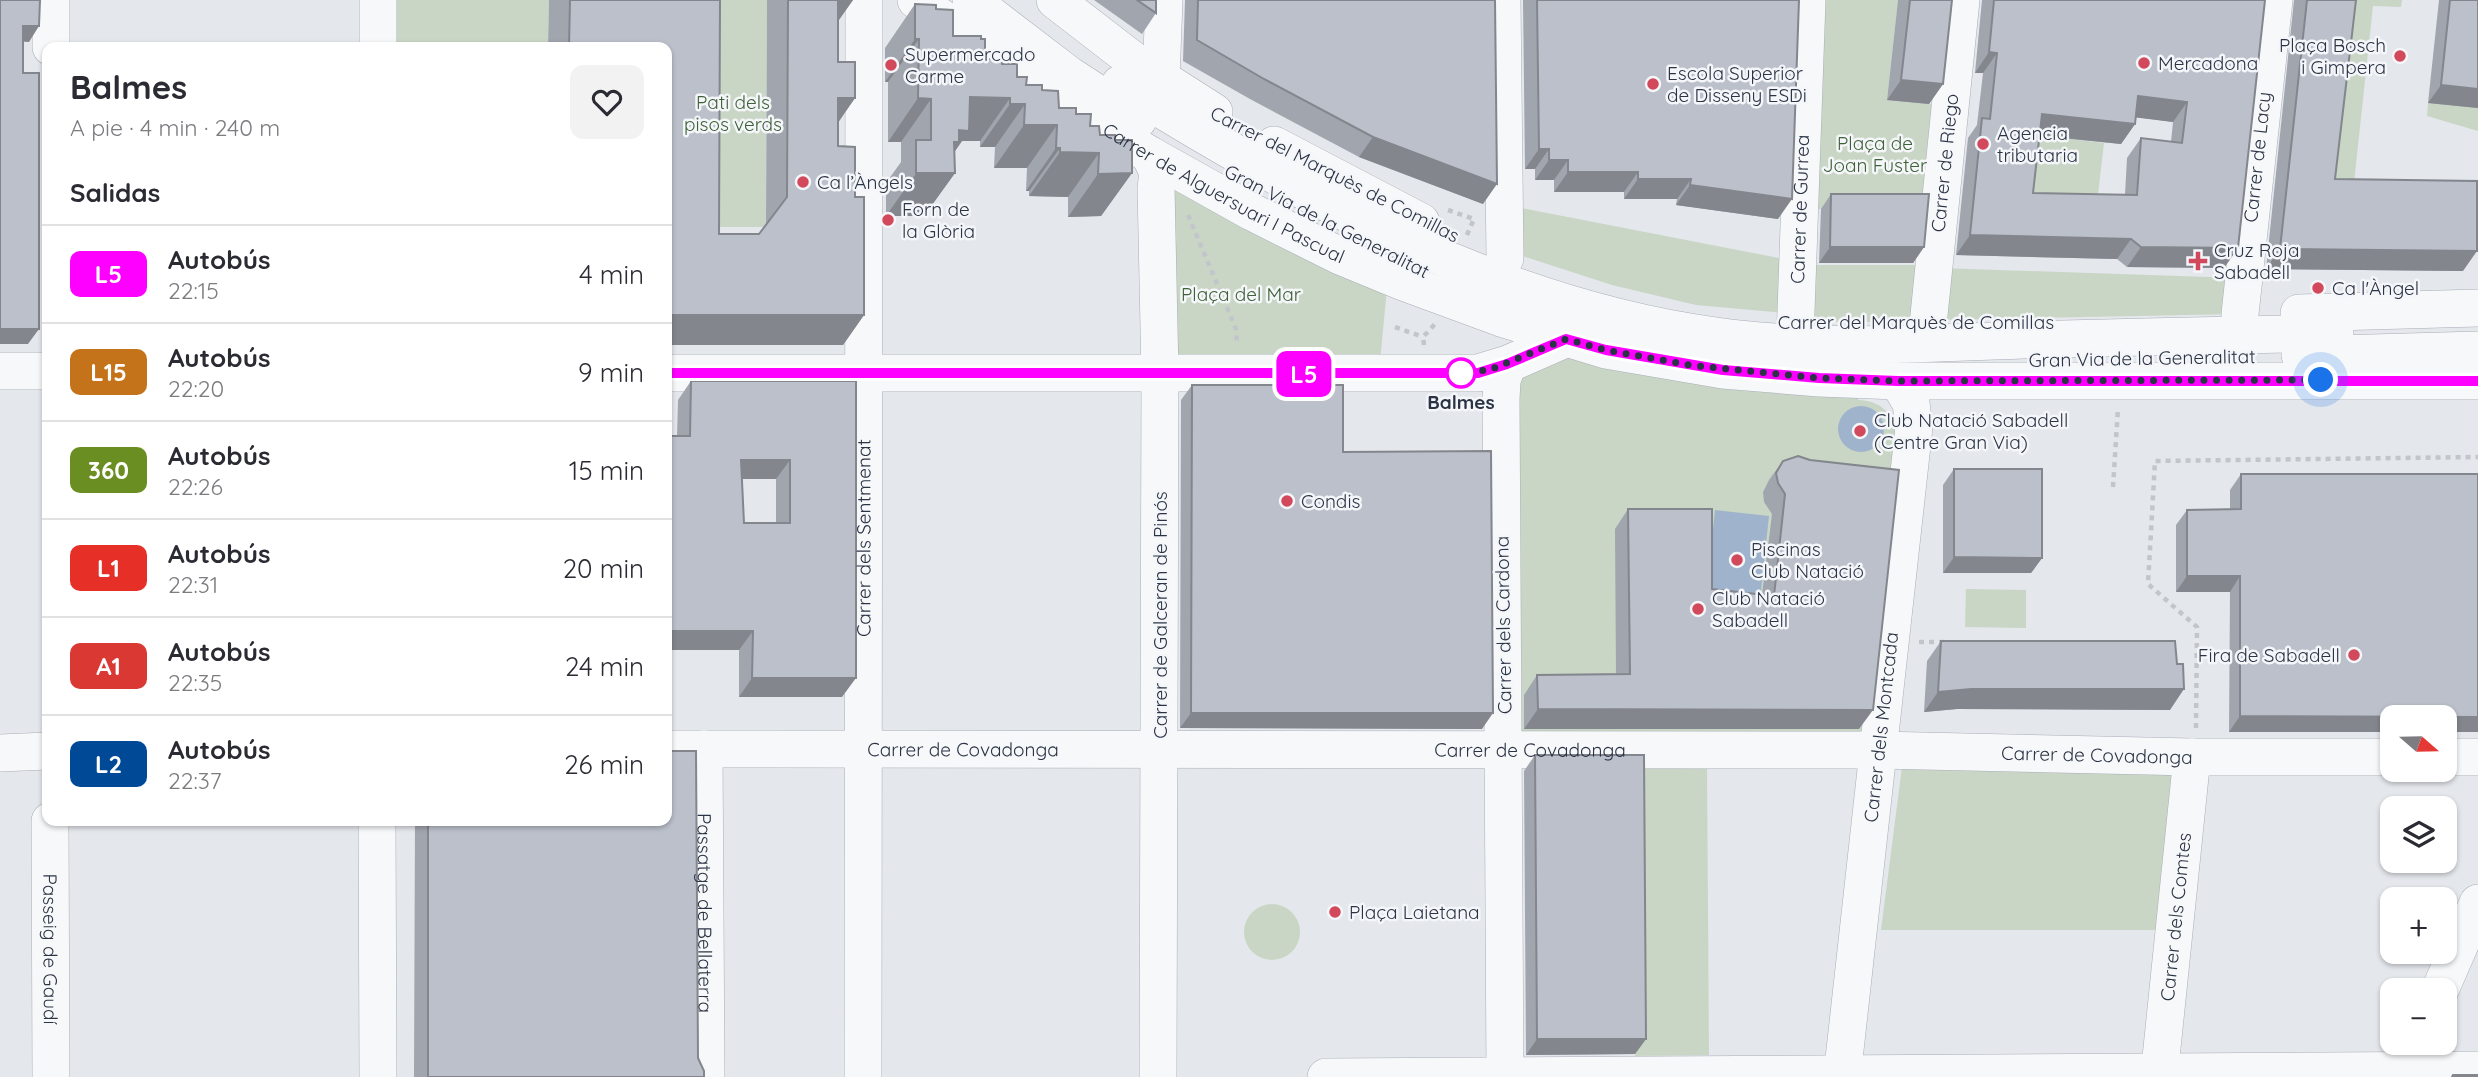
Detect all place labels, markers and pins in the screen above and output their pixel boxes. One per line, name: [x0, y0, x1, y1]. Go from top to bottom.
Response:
place label: Plaça Bosch i Gimpera: [2279, 33, 2386, 79]
place label: Supermercado Carme: [905, 42, 1035, 88]
marker: Plaça Bosch i Gimpera: [2392, 48, 2408, 64]
place label: Mercadona: [2158, 51, 2258, 75]
marker: Mercadona: [2136, 55, 2152, 71]
marker: Supermercado Carme: [883, 57, 899, 73]
place label: Escola Superior de Disseny ESDi: [1667, 61, 1807, 107]
marker: Escola Superior de Disseny ESDi: [1645, 76, 1661, 92]
place label: Agencia tributaria: [1997, 121, 2078, 167]
marker: Agencia tributaria: [1975, 136, 1991, 152]
place label: Ca l’Àngels: [817, 170, 913, 194]
marker: Ca l’Àngels: [795, 174, 811, 190]
place label: Forn de la Glòria: [902, 197, 975, 243]
marker: Forn de la Glòria: [880, 212, 896, 228]
place label: Cruz Roja Sabadell: [2214, 238, 2300, 284]
marker: Cruz Roja Sabadell: [2188, 251, 2208, 271]
place label: Ca l'Àngel: [2332, 276, 2419, 300]
marker: Ca l'Àngel: [2310, 280, 2326, 296]
marker: Balmes: [1446, 358, 1476, 388]
place label: Balmes: [1427, 390, 1495, 414]
place label: Club Natació Sabadell (Centre Gran Via): [1874, 408, 2068, 454]
marker: Club Natació Sabadell (Centre Gran Via): [1852, 423, 1868, 439]
place label: Condis: [1301, 489, 1360, 513]
marker: Condis: [1279, 493, 1295, 509]
place label: Piscinas Club Natació: [1751, 537, 1864, 583]
marker: Piscinas Club Natació: [1729, 552, 1745, 568]
place label: Club Natació Sabadell: [1712, 586, 1825, 632]
marker: Club Natació Sabadell: [1690, 601, 1706, 617]
place label: Fira de Sabadell: [2198, 643, 2340, 667]
marker: Fira de Sabadell: [2346, 647, 2362, 663]
place label: Plaça Laietana: [1349, 900, 1480, 924]
marker: Plaça Laietana: [1327, 904, 1343, 920]

